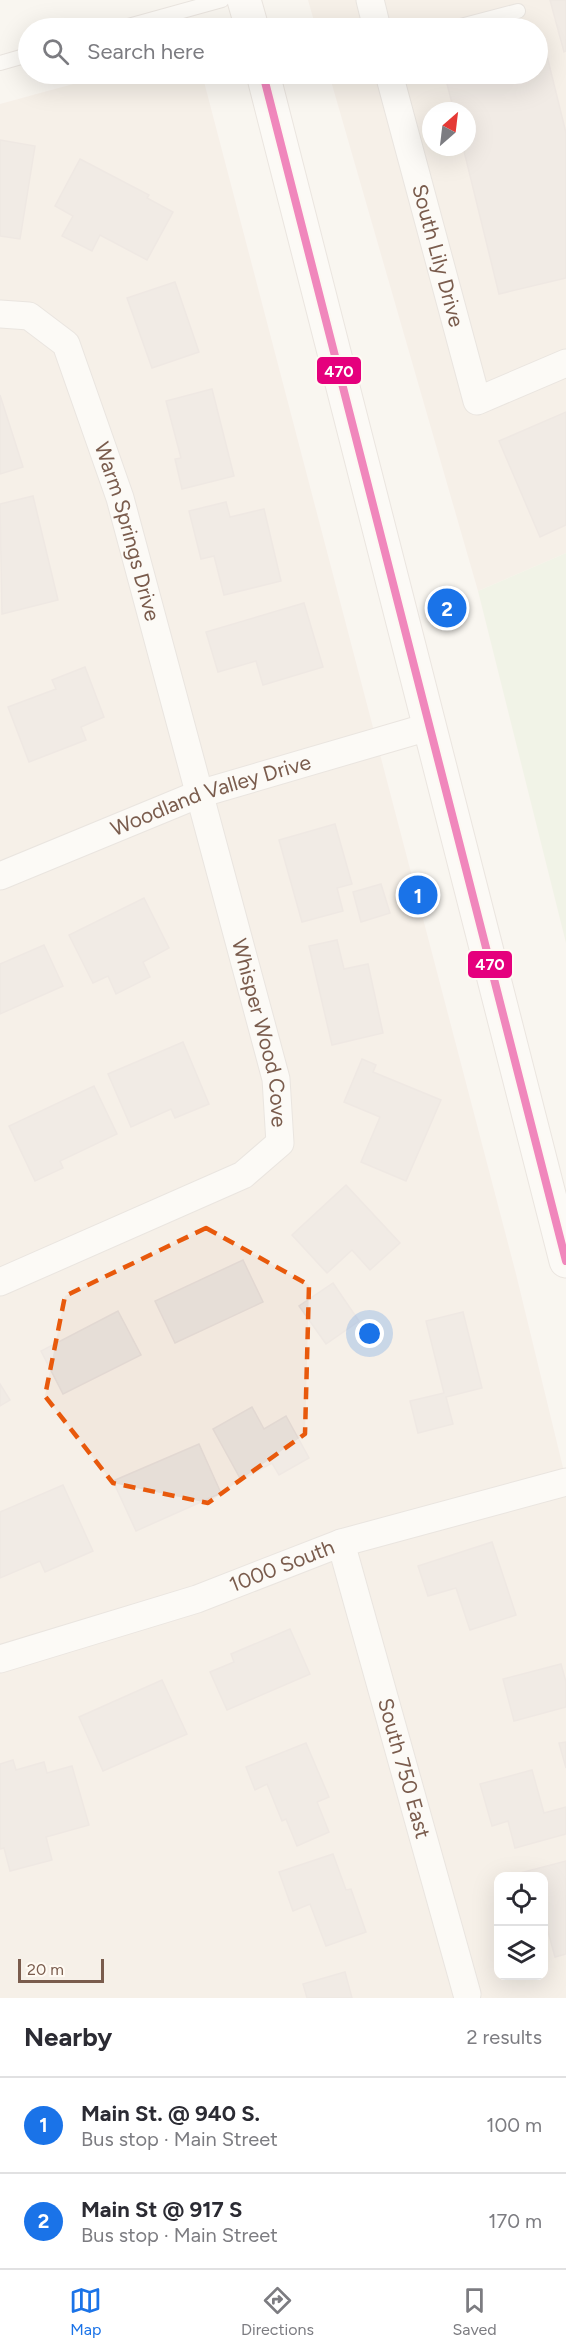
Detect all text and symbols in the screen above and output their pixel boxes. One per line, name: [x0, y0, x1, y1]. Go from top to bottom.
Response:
search box: [18, 18, 548, 84]
icon: search: [39, 35, 72, 68]
text: Search here: [87, 38, 205, 65]
north arrow: [422, 102, 476, 156]
street label: South Lily Drive: [407, 181, 469, 330]
line badge: 470: [316, 356, 362, 385]
text: 470: [324, 362, 354, 381]
street label: Warm Springs Drive: [89, 439, 165, 624]
pin: 2: [428, 586, 466, 630]
street label: Woodland Valley Drive: [107, 749, 314, 841]
pin: 1: [398, 872, 438, 918]
street label: Whisper Wood Cove: [227, 936, 292, 1128]
line badge: 470: [467, 950, 513, 979]
text: 470: [475, 955, 505, 974]
your location: [355, 1319, 384, 1348]
street label: 1000 South: [226, 1534, 338, 1597]
street label: South 750 East: [373, 1695, 436, 1841]
map controls: [494, 1872, 548, 1980]
button: locate: [494, 1872, 548, 1926]
button: layers: [494, 1926, 548, 1980]
scale bar: [18, 1956, 104, 1984]
text: 20 m: [27, 1960, 64, 1979]
text: Nearby: [24, 2021, 112, 2053]
text: 2 results: [466, 2025, 542, 2049]
text: Main St. @ 940 S.: [81, 2100, 260, 2127]
text: 1: [39, 2113, 48, 2137]
text: 100 m: [486, 2113, 542, 2137]
text: Bus stop · Main Street: [81, 2127, 278, 2151]
text: Main St @ 917 S: [81, 2196, 242, 2223]
text: 2: [38, 2209, 49, 2233]
text: 170 m: [488, 2209, 542, 2233]
text: Bus stop · Main Street: [81, 2223, 278, 2247]
tab: Map: [69, 2284, 102, 2339]
tab: Directions: [241, 2284, 314, 2339]
tab: Saved: [453, 2284, 497, 2339]

